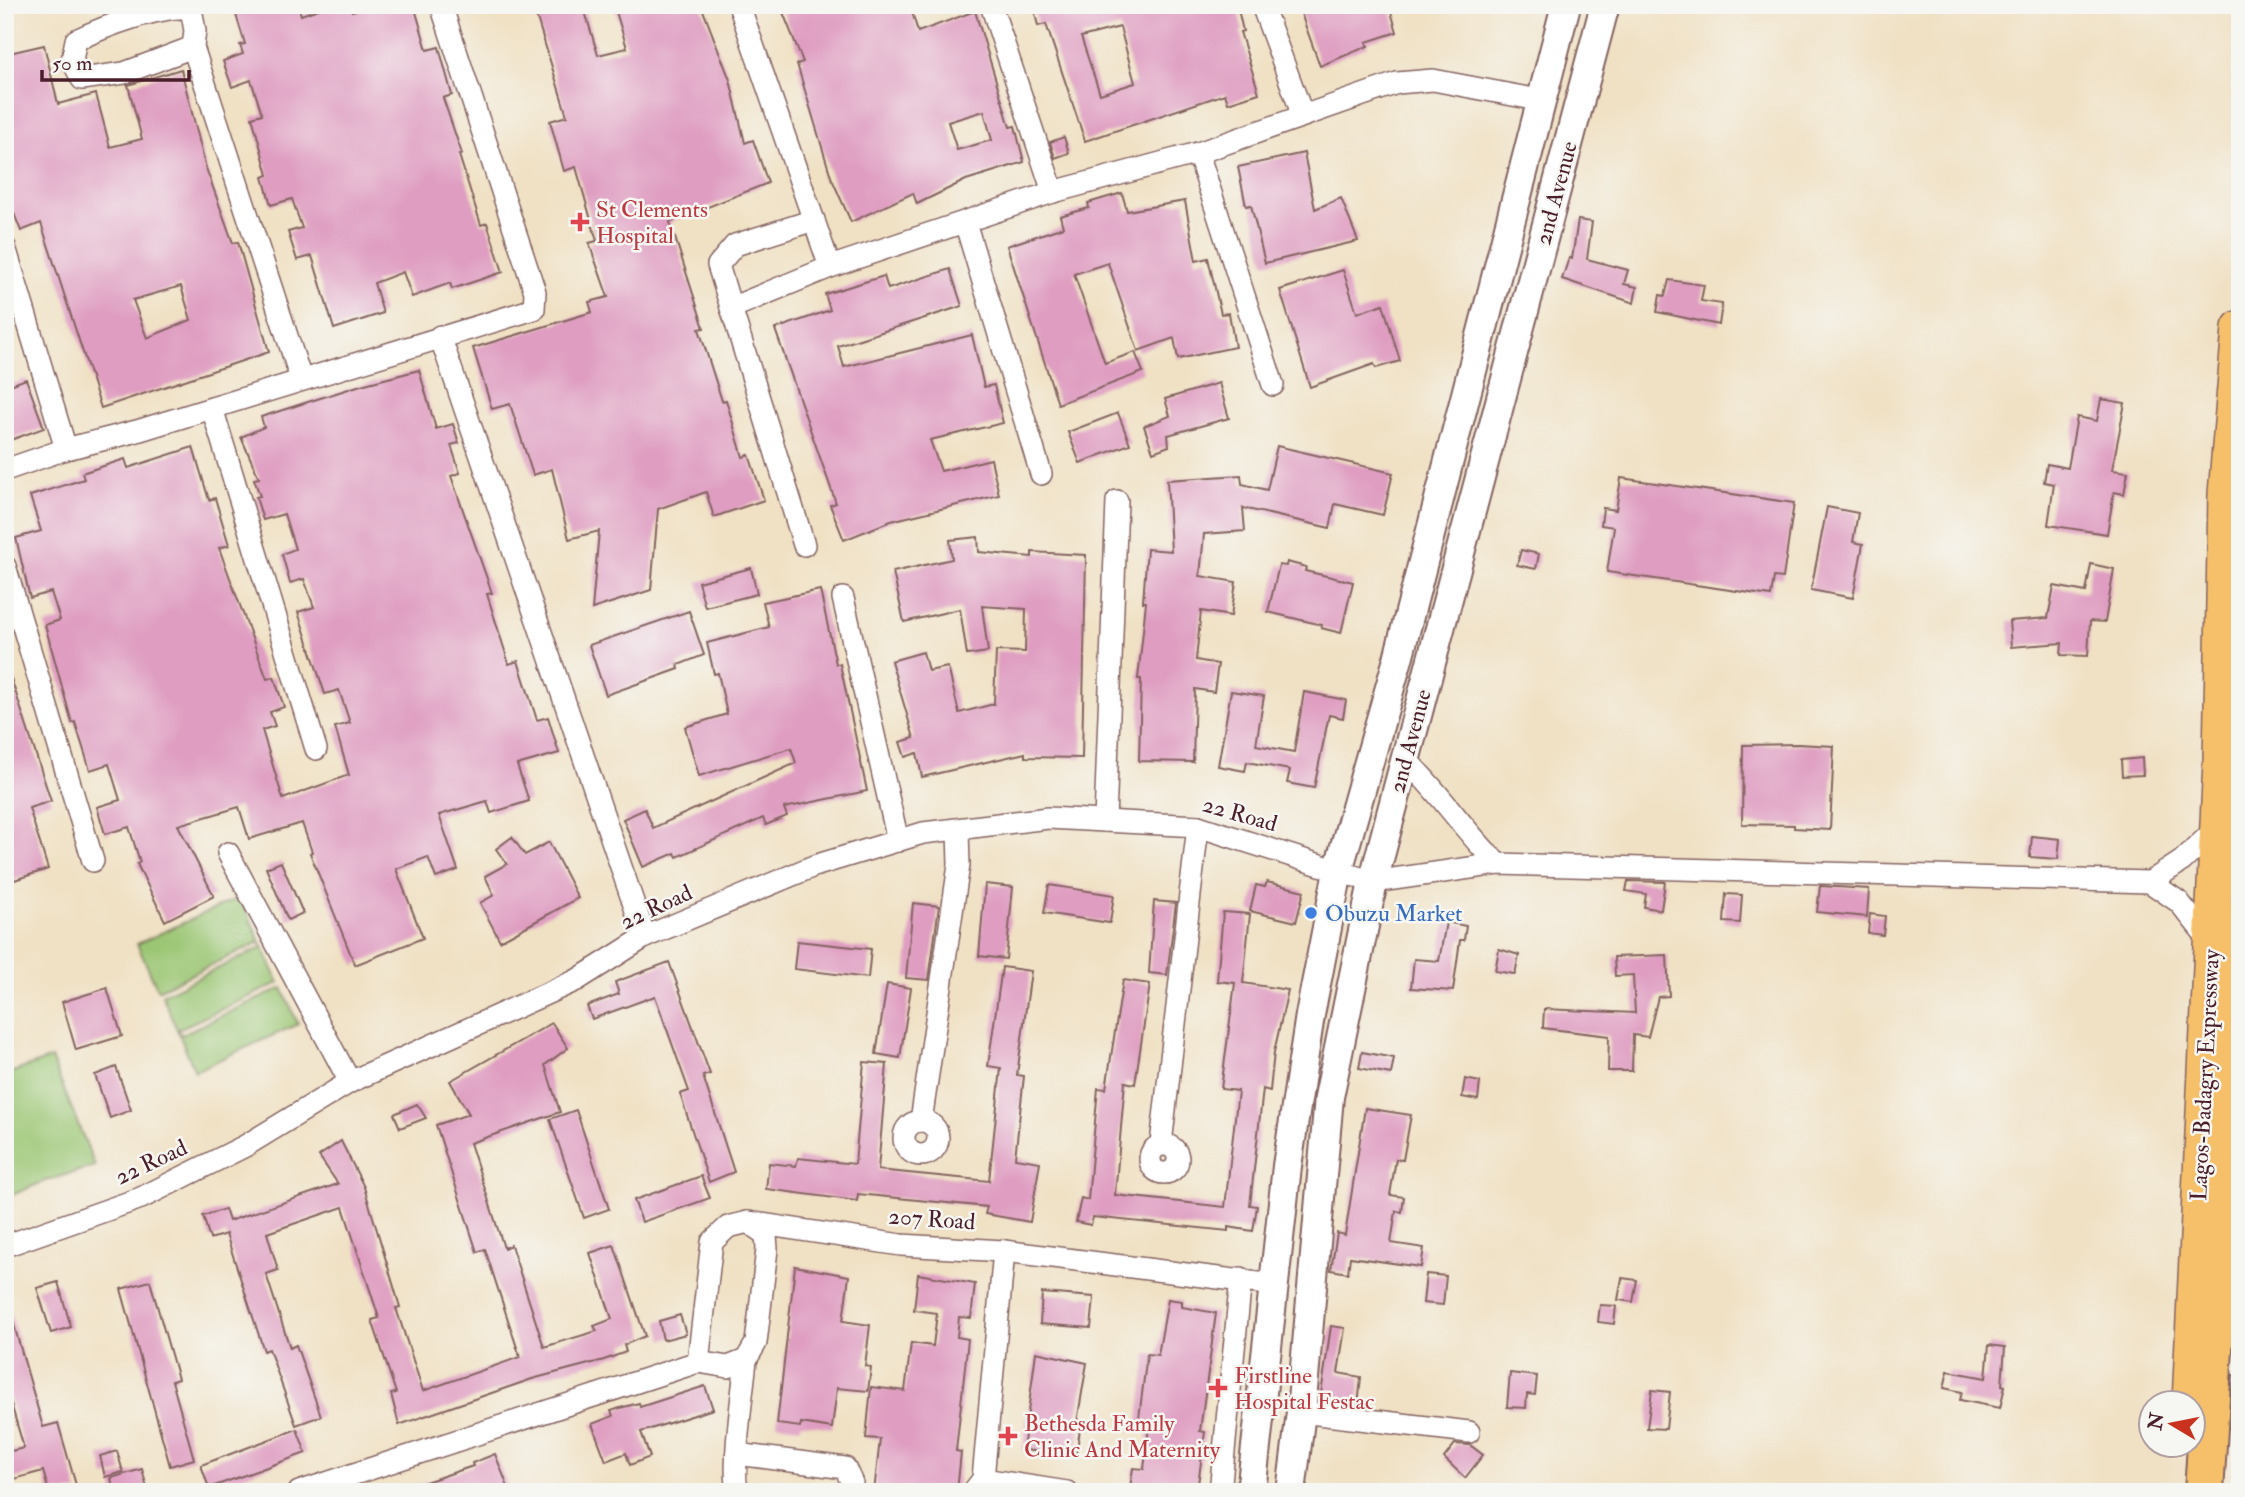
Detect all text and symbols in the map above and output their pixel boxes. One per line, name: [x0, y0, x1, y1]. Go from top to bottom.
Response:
scale bar: [42, 38, 189, 82]
text: 50 m: [52, 50, 93, 77]
street label: 2nd Avenue: [1528, 138, 1584, 248]
place label: St Clements Hospital: [596, 195, 708, 251]
marker: St Clements Hospital: [570, 212, 590, 232]
street label: 2nd Avenue: [1382, 686, 1438, 796]
street label: 22 Road: [1199, 790, 1281, 838]
street label: 22 Road: [615, 878, 697, 936]
place label: Obuzu Market: [1325, 899, 1463, 928]
marker: Obuzu Market: [1303, 905, 1319, 921]
street label: Lagos-Badagry Expressway: [2184, 948, 2227, 1202]
street label: 22 Road: [110, 1133, 192, 1191]
street label: 207 Road: [888, 1202, 976, 1236]
place label: Firstline Hospital Festac: [1234, 1361, 1374, 1417]
marker: Firstline Hospital Festac: [1208, 1378, 1228, 1398]
north arrow: [2136, 1388, 2206, 1458]
place label: Bethesda Family Clinic And Maternity: [1024, 1409, 1221, 1464]
text: N: [2143, 1410, 2170, 1433]
marker: Bethesda Family Clinic And Maternity: [998, 1426, 1018, 1446]

